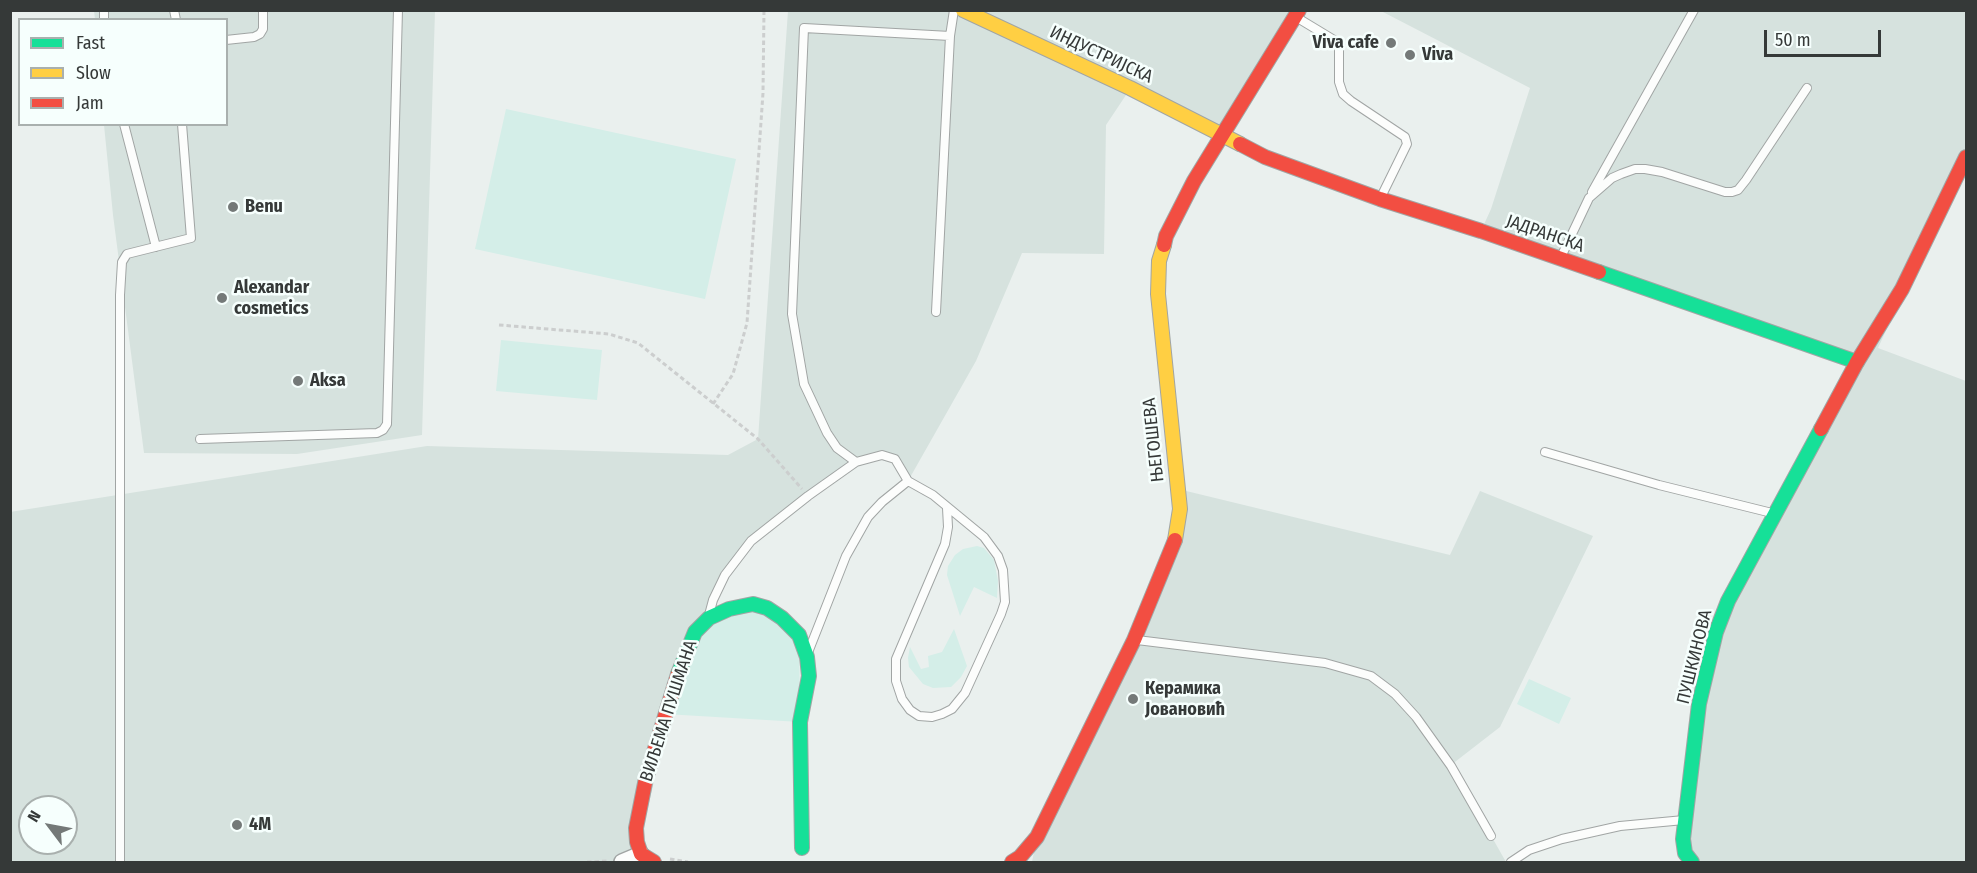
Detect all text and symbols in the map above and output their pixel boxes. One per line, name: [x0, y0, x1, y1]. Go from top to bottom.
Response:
legend: [18, 18, 228, 126]
scale bar: [1767, 18, 1884, 56]
street label: ИНДУСТРИЈСКА: [1046, 22, 1156, 88]
text: 50 m: [1775, 29, 1811, 51]
text: Fast: [76, 32, 105, 54]
place label: Viva cafe: [1313, 32, 1379, 54]
marker: Viva cafe: [1384, 36, 1398, 50]
place label: Viva: [1422, 44, 1453, 66]
marker: Viva: [1403, 48, 1417, 62]
text: Slow: [76, 62, 111, 84]
text: Jam: [76, 92, 104, 114]
place label: Benu: [245, 196, 283, 218]
marker: Benu: [226, 200, 240, 214]
street label: ЈАДРАНСКА: [1503, 211, 1587, 257]
place label: Alexandar cosmetics: [234, 277, 309, 320]
marker: Alexandar cosmetics: [215, 291, 229, 305]
place label: Aksa: [310, 370, 346, 392]
marker: Aksa: [291, 374, 305, 388]
street label: ЊЕГОШЕВА: [1139, 397, 1169, 483]
street label: ПУШКИНОВА: [1673, 608, 1717, 706]
street label: ВИЉЕМА ПУШМАНА: [636, 638, 702, 784]
place label: Керамика Јовановић: [1145, 678, 1225, 720]
marker: Керамика Јовановић: [1126, 692, 1140, 706]
north arrow: [18, 795, 78, 855]
text: N: [23, 807, 45, 825]
place label: 4M: [249, 814, 271, 836]
marker: 4M: [230, 818, 244, 832]

